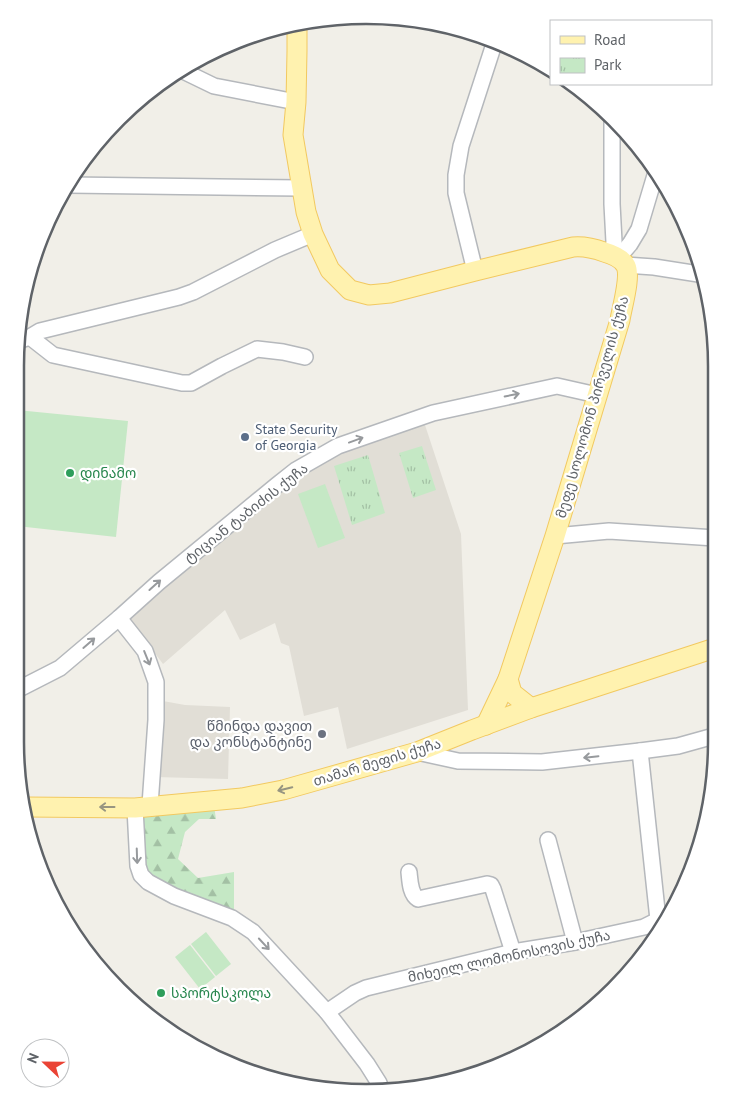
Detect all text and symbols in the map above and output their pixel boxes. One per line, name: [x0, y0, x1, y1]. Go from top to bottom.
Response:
legend: [550, 20, 712, 85]
text: Road: [594, 30, 626, 49]
text: Park: [594, 55, 622, 74]
street label: მეფე სოლომონ პირველის ქუჩა: [552, 294, 632, 520]
one-way arrow: [504, 390, 520, 400]
place label: State Security of Georgia: [255, 420, 338, 454]
marker: State Security of Georgia: [239, 431, 251, 443]
one-way arrow: [348, 435, 364, 444]
street label: ტიციან ტაბიძის ქუჩა: [180, 459, 312, 567]
place label: დინამო: [80, 464, 136, 482]
marker: დინამო: [64, 467, 76, 479]
one-way arrow: [149, 580, 162, 591]
one-way arrow: [83, 637, 96, 649]
one-way arrow: [143, 650, 152, 665]
place label: წმინდა დავით და კონსტანტინე: [190, 717, 312, 751]
marker: წმინდა დავით და კონსტანტინე: [316, 728, 328, 740]
street label: თამარ მეფის ქუჩა: [311, 734, 443, 790]
one-way arrow: [584, 752, 600, 762]
one-way arrow: [278, 785, 294, 794]
one-way arrow: [99, 802, 115, 812]
one-way arrow: [132, 848, 142, 864]
street label: მიხეილ ლომონოსოვის ქუჩა: [406, 926, 612, 986]
one-way arrow: [258, 938, 270, 951]
place label: სპორტსკოლა: [171, 984, 271, 1002]
marker: სპორტსკოლა: [155, 987, 167, 999]
north arrow: [20, 1038, 70, 1088]
text: N: [23, 1050, 43, 1066]

